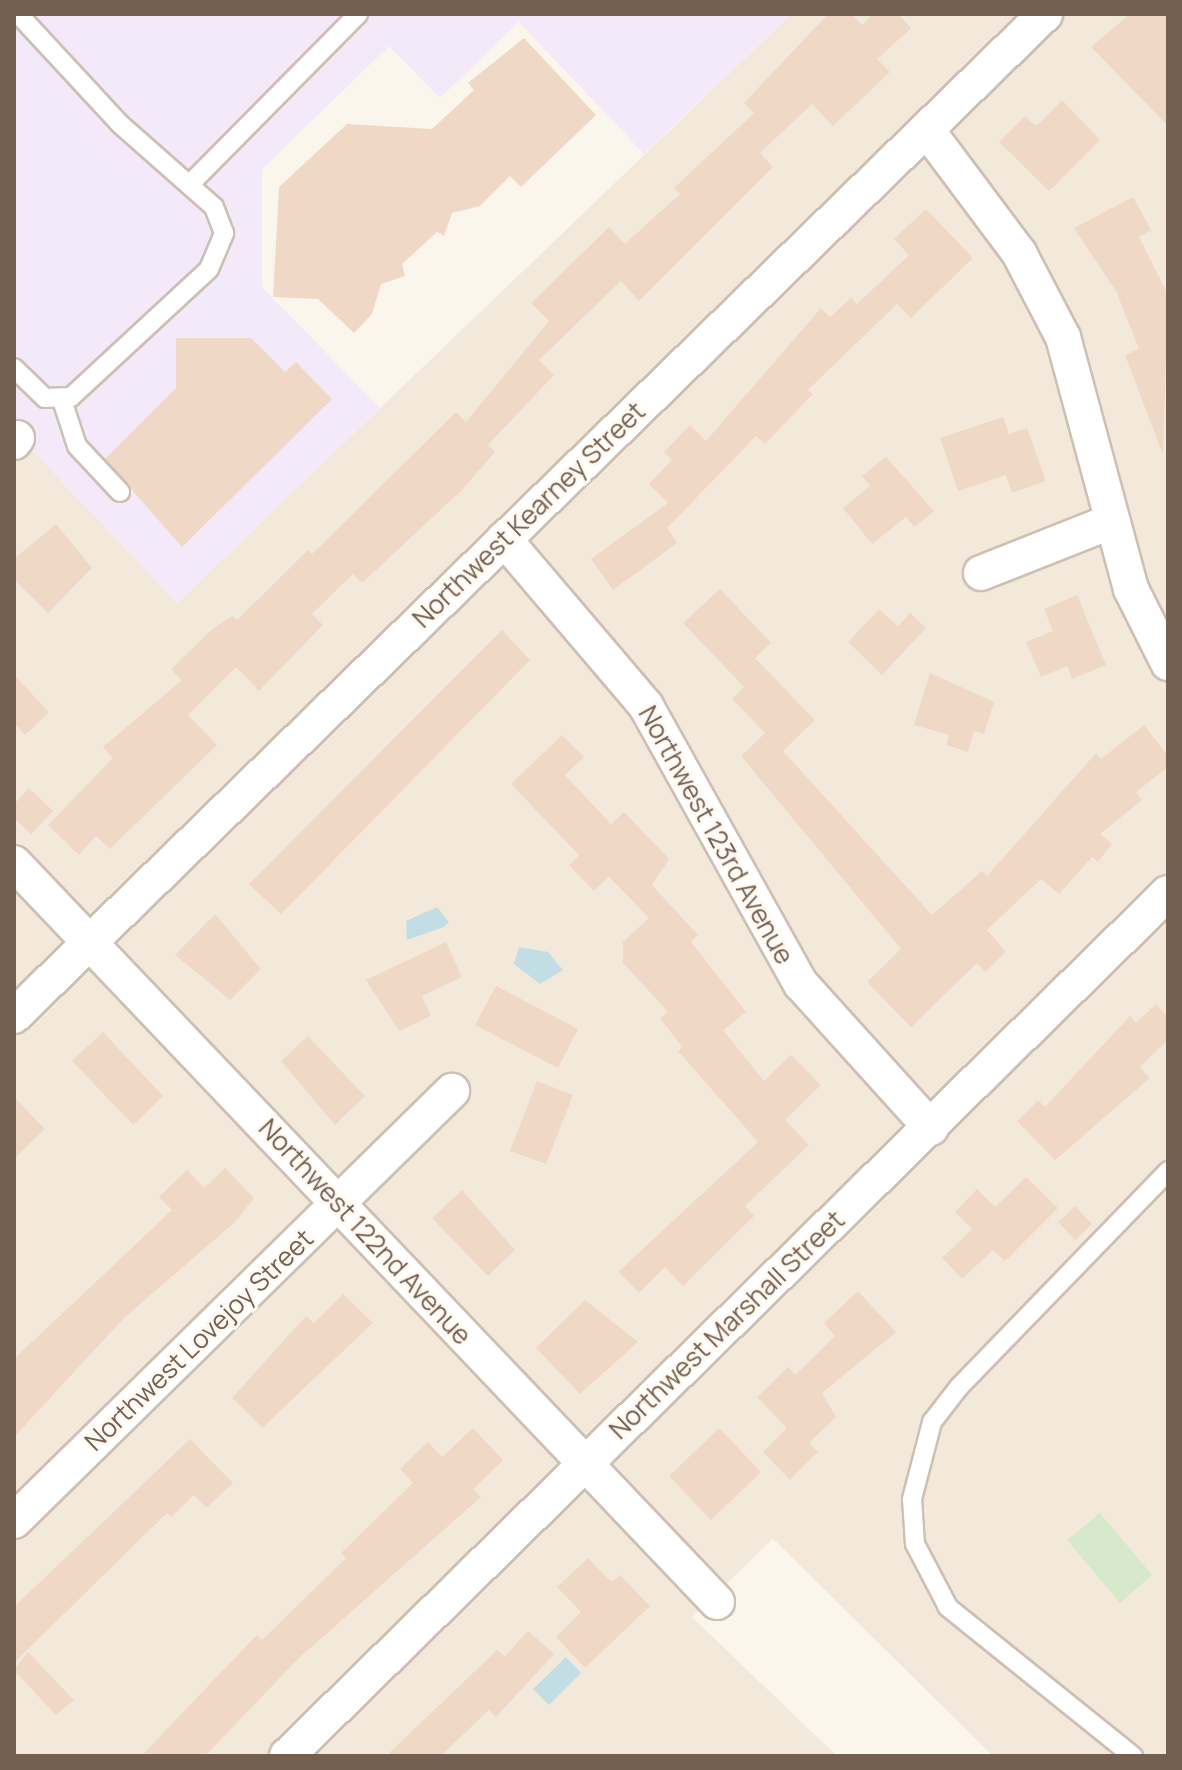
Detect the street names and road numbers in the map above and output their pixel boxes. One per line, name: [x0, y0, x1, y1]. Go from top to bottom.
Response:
street label: Northwest Kearney Street: [406, 396, 652, 634]
street label: Northwest 123rd Avenue: [632, 700, 800, 970]
street label: Northwest 122nd Avenue: [252, 1113, 478, 1351]
street label: Northwest Marshall Street: [603, 1204, 851, 1446]
street label: Northwest Lovejoy Street: [78, 1223, 320, 1457]

